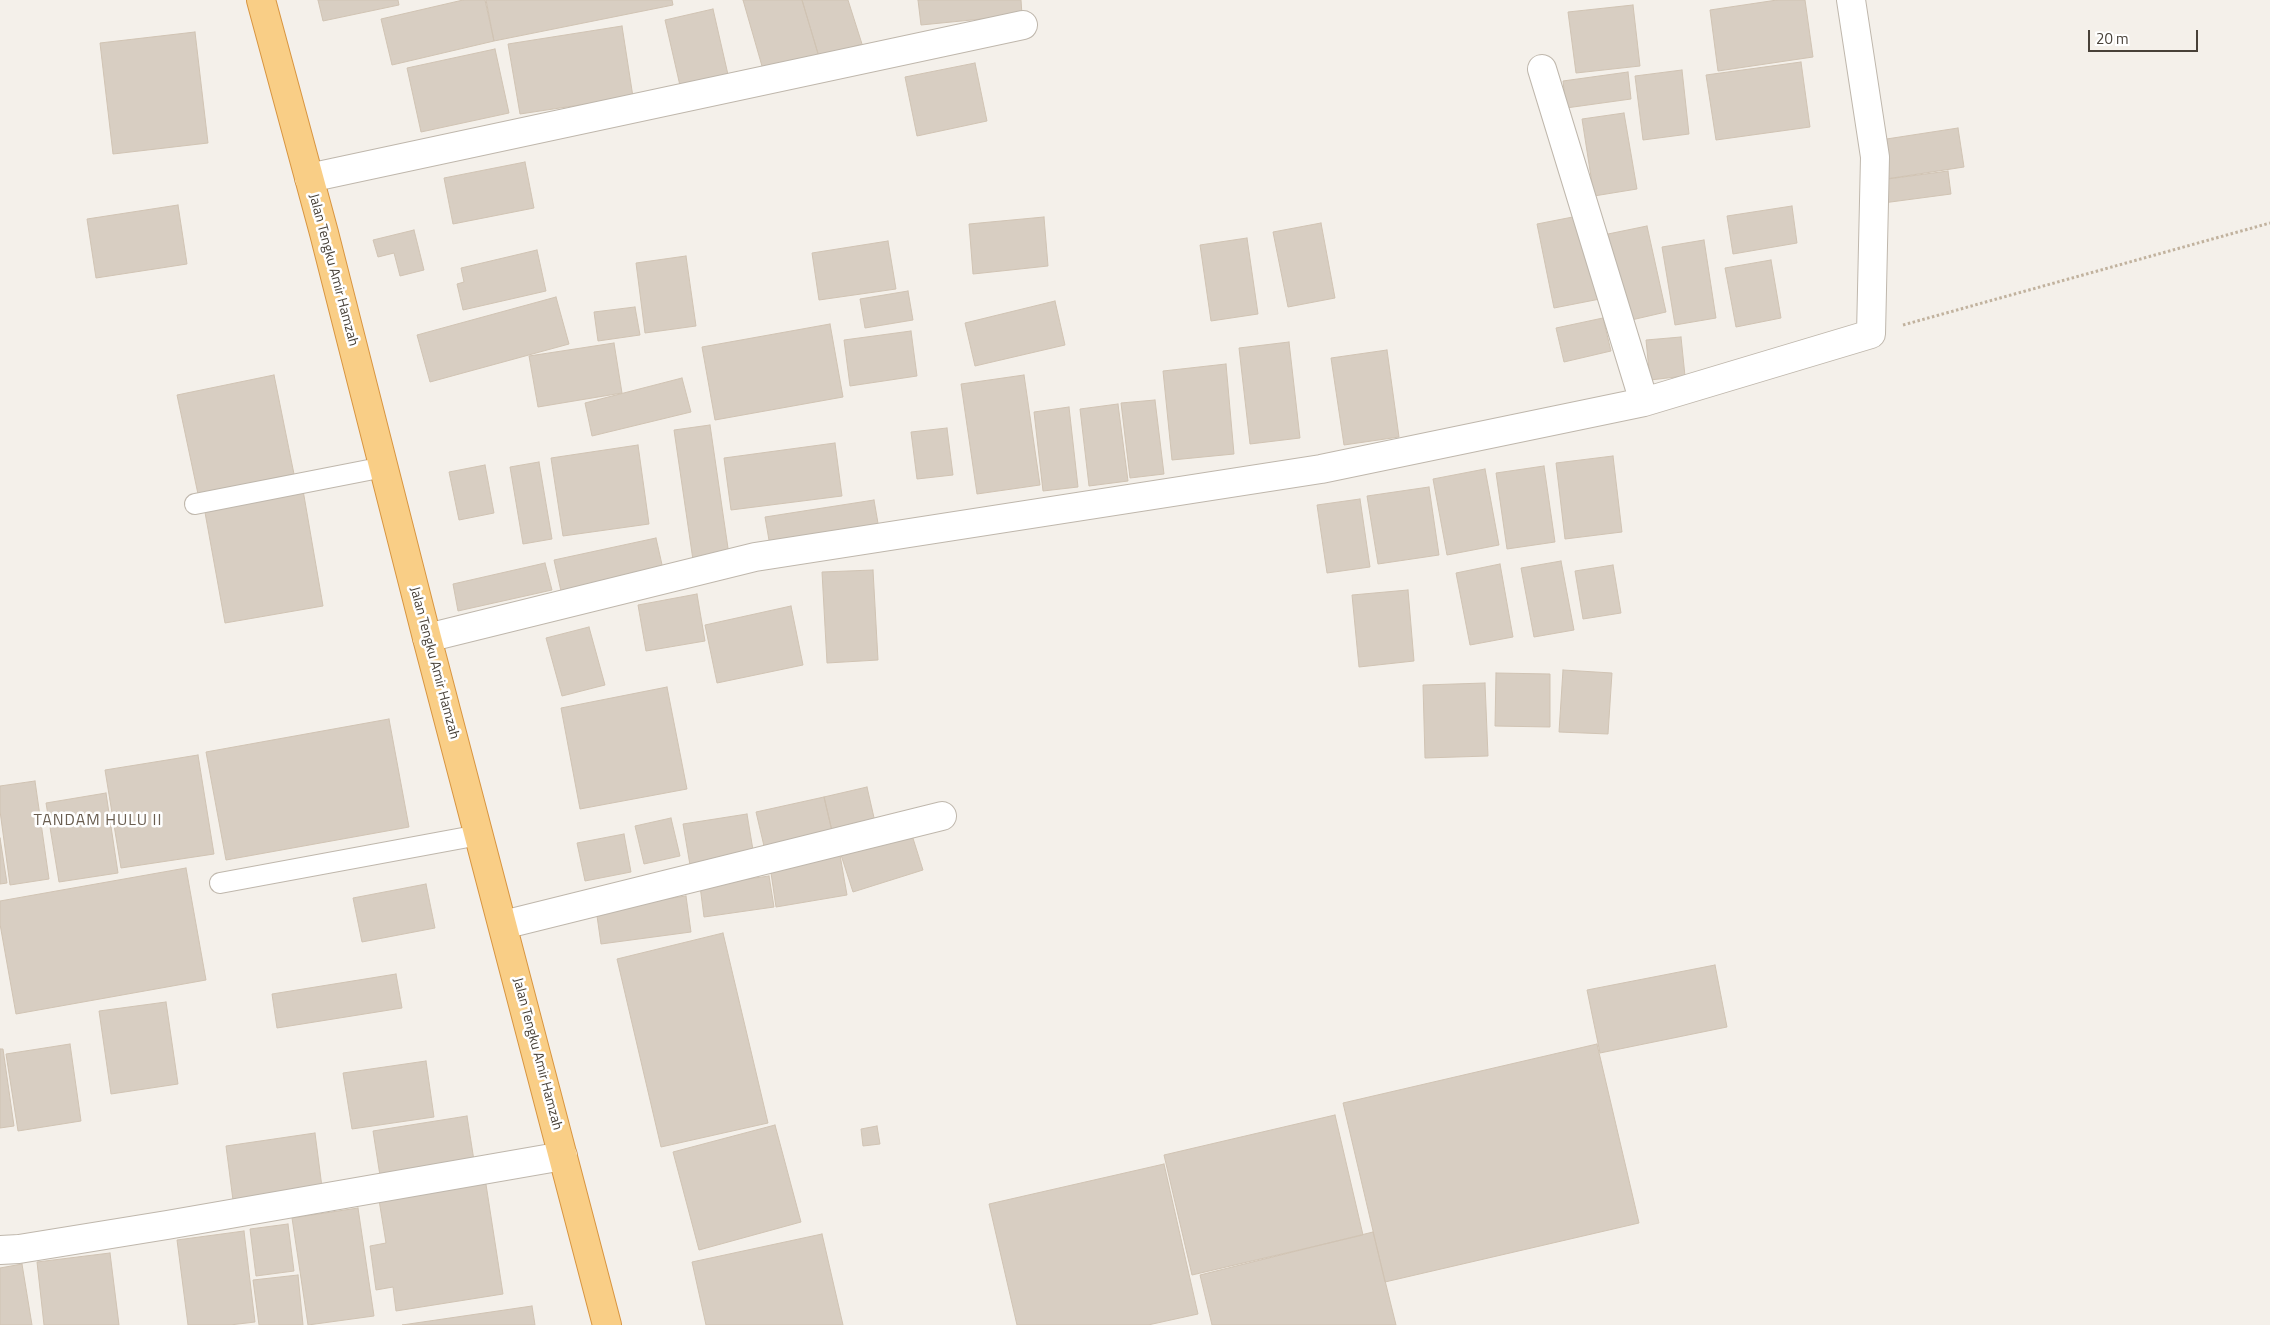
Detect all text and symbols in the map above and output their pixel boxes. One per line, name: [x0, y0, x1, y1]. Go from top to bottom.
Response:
scale bar: [2090, 20, 2200, 52]
text: 20 m: [2096, 27, 2129, 50]
street label: Jalan Tengku Amir Hamzah: [305, 192, 361, 348]
street label: Jalan Tengku Amir Hamzah: [406, 585, 462, 741]
district label: TANDAM HULU II: [32, 811, 164, 831]
street label: Jalan Tengku Amir Hamzah: [509, 976, 565, 1132]

